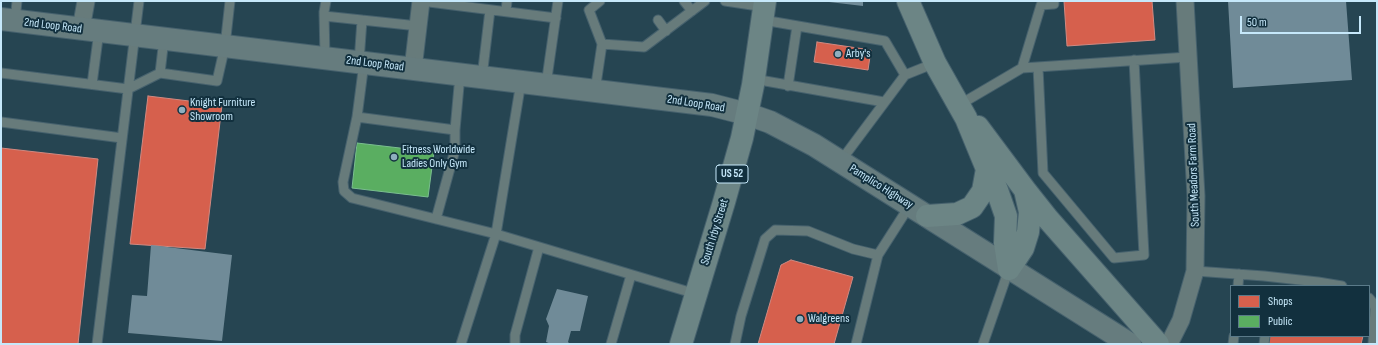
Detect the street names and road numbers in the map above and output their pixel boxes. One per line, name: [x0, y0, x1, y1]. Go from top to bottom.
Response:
street label: 2nd Loop Road: [23, 15, 83, 37]
street label: 2nd Loop Road: [345, 53, 405, 75]
street label: 2nd Loop Road: [666, 92, 726, 116]
street label: South Meadors Farm Road: [1185, 123, 1203, 227]
street label: Pamplico Highway: [846, 162, 916, 212]
road number: US 52: [716, 165, 748, 183]
street label: South Irby Street: [698, 197, 732, 267]

